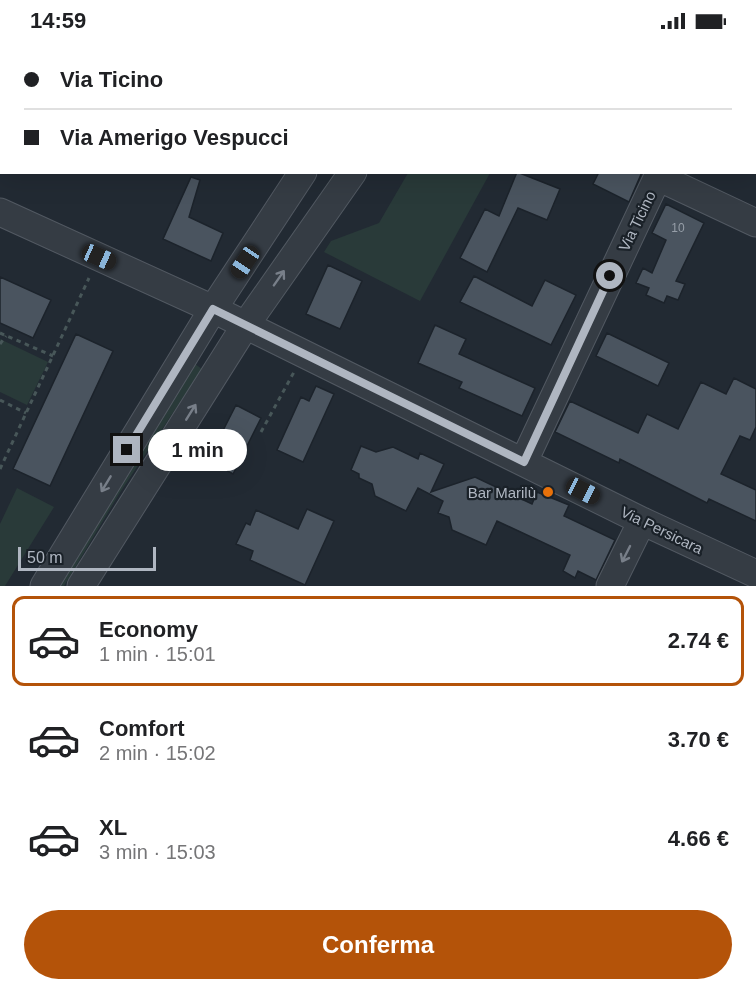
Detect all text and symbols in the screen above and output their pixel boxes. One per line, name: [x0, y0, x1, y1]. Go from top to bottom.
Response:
text: 14:59: [30, 8, 86, 33]
text: Via Ticino: [60, 67, 163, 92]
text: Via Amerigo Vespucci: [60, 125, 289, 150]
street label: Via Ticino: [615, 188, 659, 254]
house number: 10: [671, 221, 685, 235]
car: [79, 241, 119, 273]
car: [227, 242, 263, 282]
route start: [596, 262, 623, 289]
one-way arrow: [273, 270, 285, 287]
one-way arrow: [185, 404, 197, 421]
callout: 1 min: [148, 429, 247, 471]
route end: [113, 436, 140, 463]
text: 1 min: [171, 439, 224, 461]
one-way arrow: [99, 475, 111, 492]
car: [563, 475, 603, 507]
place label: Bar Marilù: [468, 484, 536, 501]
marker: Bar Marilù: [541, 485, 555, 499]
street label: Via Persicara: [618, 503, 706, 557]
scale bar: [18, 544, 156, 572]
one-way arrow: [620, 544, 631, 562]
text: 50 m: [27, 549, 63, 566]
icon: car: [27, 614, 81, 668]
text: Economy: [99, 617, 198, 642]
text: 2.74 €: [668, 628, 729, 653]
text: 1 min · 15:01: [99, 643, 216, 665]
icon: car: [27, 713, 81, 767]
text: Comfort: [99, 716, 185, 741]
text: 3.70 €: [668, 727, 729, 752]
text: 2 min · 15:02: [99, 742, 216, 764]
icon: car: [27, 812, 81, 866]
text: XL: [99, 815, 127, 840]
text: 4.66 €: [668, 826, 729, 851]
text: 3 min · 15:03: [99, 841, 216, 863]
button: Conferma: [24, 910, 732, 979]

